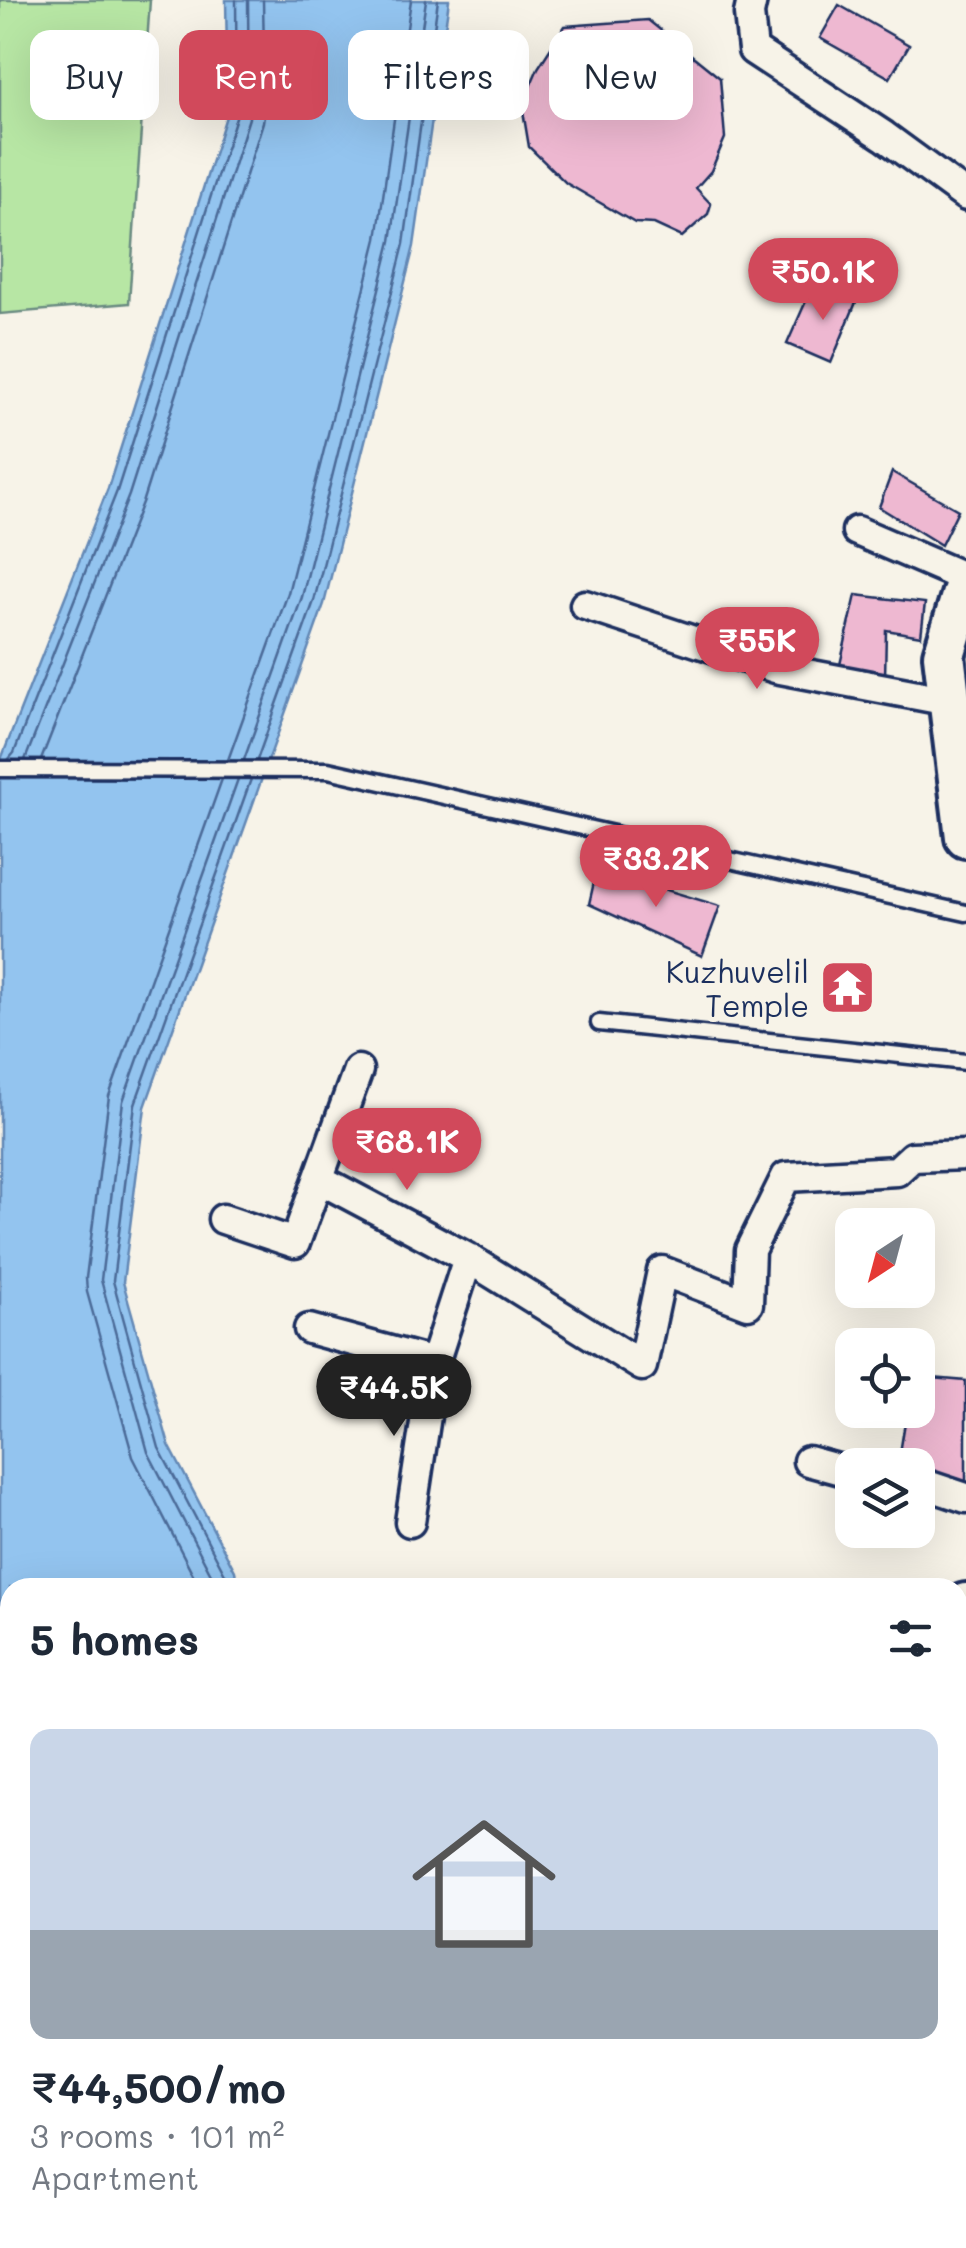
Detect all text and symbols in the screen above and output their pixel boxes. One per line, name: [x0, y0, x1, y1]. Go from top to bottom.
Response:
chip: Buy: [30, 30, 159, 120]
chip: Rent: [179, 30, 328, 120]
chip: Filters: [348, 30, 529, 120]
chip: New: [549, 30, 693, 120]
pin: ₹50.1K: [742, 238, 904, 323]
text: ₹50.1K: [770, 249, 876, 291]
pin: ₹55K: [698, 607, 816, 692]
text: ₹55K: [717, 618, 797, 660]
pin: ₹33.2K: [575, 825, 737, 910]
text: ₹33.2K: [602, 836, 710, 878]
place label: Kuzhuvelil Temple: [666, 951, 809, 1025]
temple icon: Kuzhuvelil Temple: [818, 958, 878, 1018]
pin: ₹68.1K: [326, 1108, 488, 1193]
text: ₹68.1K: [354, 1119, 460, 1161]
north arrow: [835, 1208, 935, 1308]
map controls: [835, 1208, 935, 1548]
button: locate: [835, 1328, 935, 1428]
pin: ₹44.5K: [313, 1354, 475, 1439]
text: ₹44.5K: [338, 1365, 450, 1407]
button: layers: [835, 1448, 935, 1548]
text: 5 homes: [30, 1611, 199, 1666]
icon: filters: [883, 1611, 938, 1666]
icon: home: [394, 1794, 574, 1974]
text: ₹44,500/mo: [30, 2059, 286, 2114]
text: 3 rooms · 101 m²: [30, 2114, 285, 2156]
text: Apartment: [30, 2156, 199, 2198]

